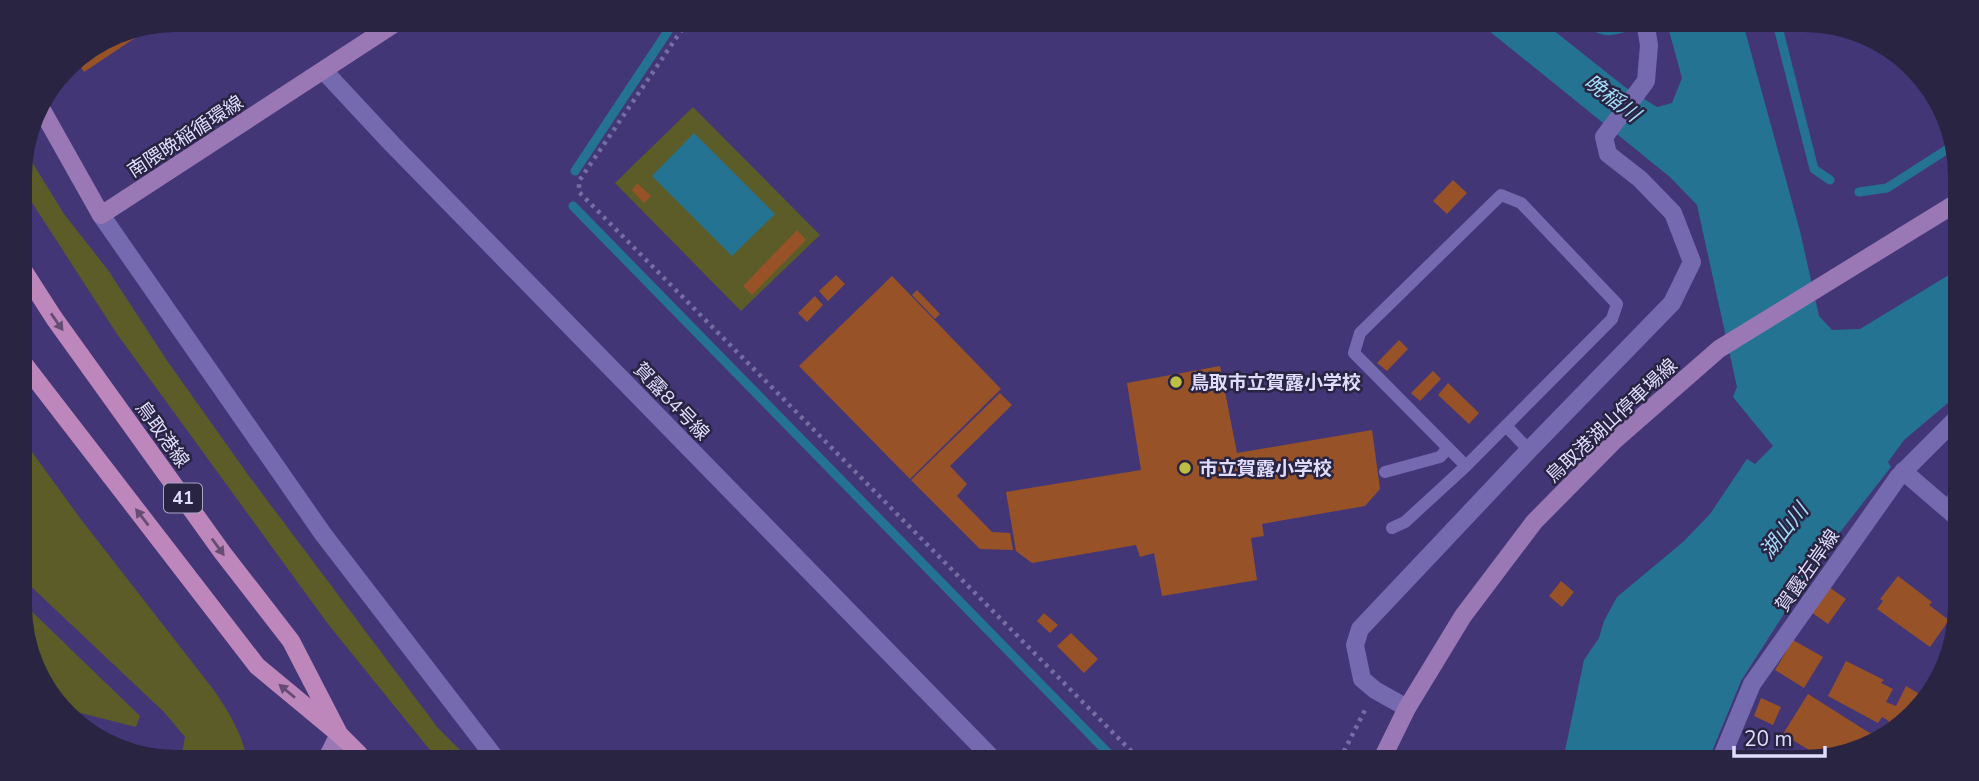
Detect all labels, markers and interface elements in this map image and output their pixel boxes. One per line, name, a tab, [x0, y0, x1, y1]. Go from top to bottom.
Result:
water label: 晩稲川	[1578, 68, 1647, 129]
street label: 南隈晩稲循環線	[123, 90, 248, 184]
one-way arrow	[50, 313, 64, 331]
street label: 鳥取港湖山停車場線	[1540, 353, 1683, 489]
street label: 賀露84号線	[628, 357, 715, 446]
place label: 鳥取市立賀露小学校	[1190, 370, 1361, 396]
marker: 鳥取市立賀露小学校	[1168, 374, 1184, 390]
street label: 鳥取港線	[129, 396, 195, 473]
place label: 市立賀露小学校	[1199, 456, 1332, 482]
marker: 市立賀露小学校	[1177, 460, 1193, 476]
road number: 41	[164, 484, 202, 512]
water label: 湖山川	[1754, 496, 1816, 564]
one-way arrow	[134, 508, 149, 526]
street label: 賀露左岸線	[1770, 524, 1846, 617]
one-way arrow	[211, 538, 225, 556]
one-way arrow	[278, 684, 295, 699]
scale bar	[1734, 714, 1825, 758]
text: 20 m	[1744, 725, 1793, 753]

